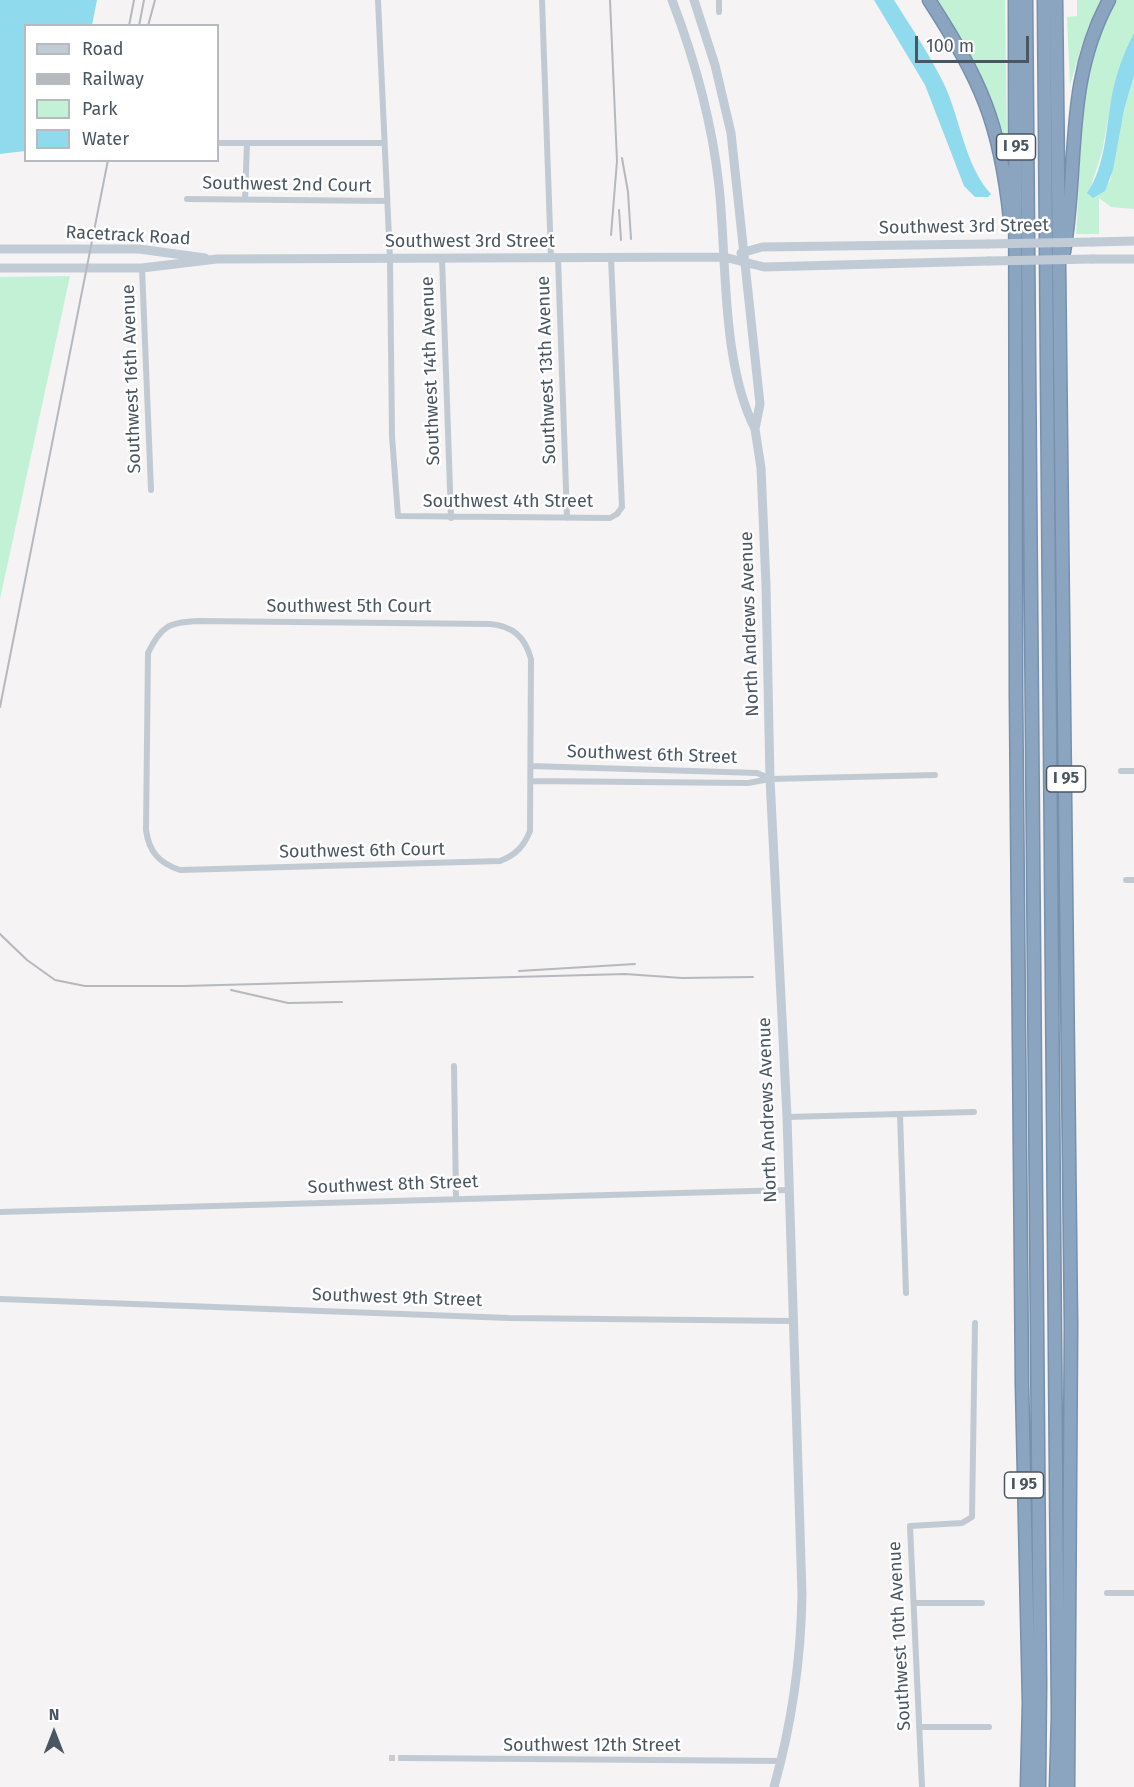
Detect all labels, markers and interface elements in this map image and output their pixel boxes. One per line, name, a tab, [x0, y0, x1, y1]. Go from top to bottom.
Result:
legend	[24, 24, 219, 162]
scale bar	[918, 24, 1032, 62]
text: 100 m	[926, 35, 974, 57]
text: Road	[82, 38, 124, 60]
text: Railway	[82, 68, 144, 90]
text: Park	[82, 98, 117, 120]
text: Water	[82, 128, 129, 150]
road number: I 95	[996, 134, 1036, 160]
street label: Southwest 2nd Court	[202, 173, 372, 197]
street label: Southwest 3rd Street	[879, 215, 1049, 239]
street label: Racetrack Road	[65, 222, 191, 250]
street label: Southwest 3rd Street	[385, 231, 555, 253]
street label: Southwest 13th Avenue	[533, 275, 561, 465]
street label: Southwest 14th Avenue	[417, 276, 445, 466]
street label: Southwest 16th Avenue	[118, 284, 146, 474]
street label: Southwest 4th Street	[423, 491, 593, 513]
street label: North Andrews Avenue	[736, 531, 764, 717]
street label: Southwest 5th Court	[266, 596, 432, 618]
street label: Southwest 6th Street	[566, 741, 738, 769]
road number: I 95	[1046, 766, 1086, 792]
street label: Southwest 6th Court	[279, 839, 445, 863]
street label: North Andrews Avenue	[754, 1017, 782, 1203]
street label: Southwest 8th Street	[307, 1171, 479, 1199]
street label: Southwest 9th Street	[312, 1284, 482, 1312]
road number: I 95	[1004, 1472, 1044, 1498]
street label: Southwest 10th Avenue	[884, 1541, 916, 1731]
north arrow	[24, 1703, 84, 1763]
text: N	[49, 1705, 59, 1724]
street label: Southwest 12th Street	[503, 1735, 681, 1757]

